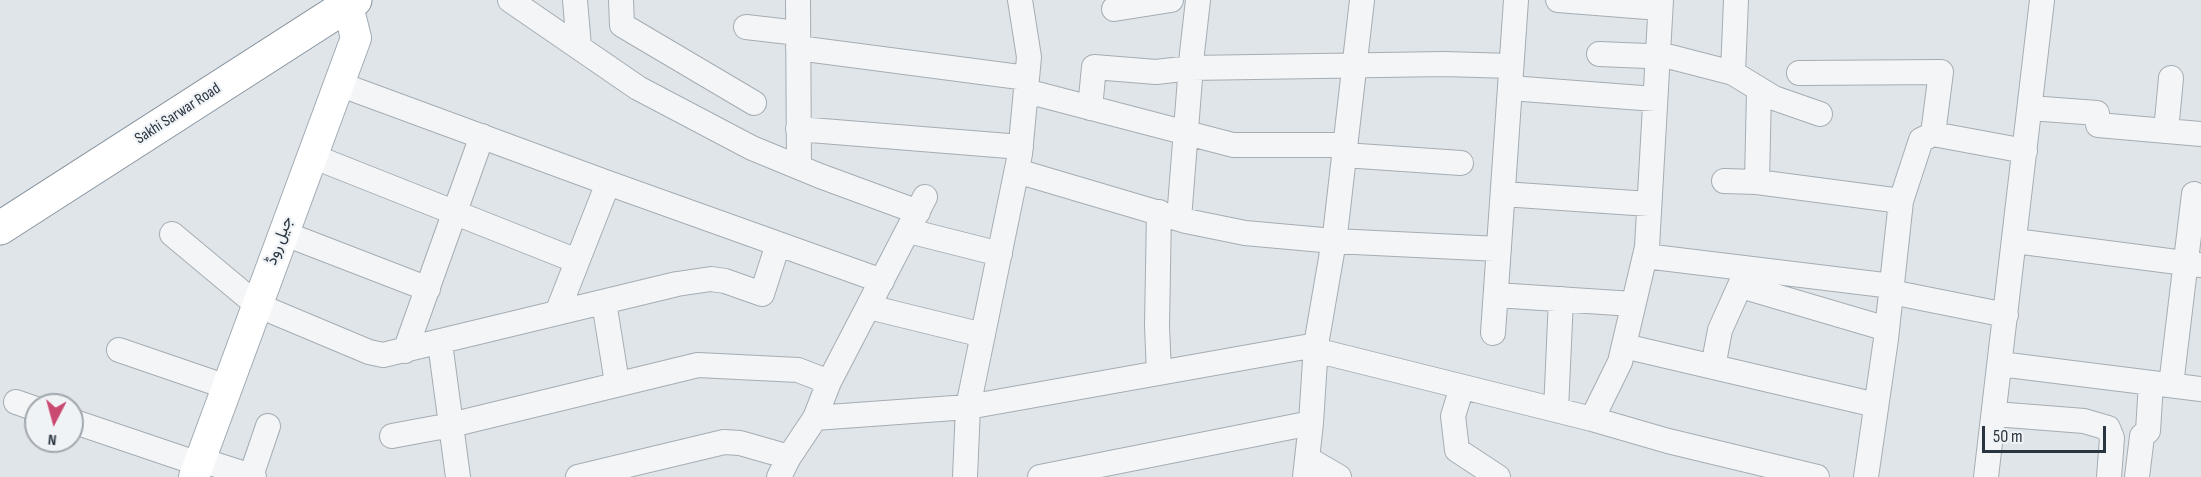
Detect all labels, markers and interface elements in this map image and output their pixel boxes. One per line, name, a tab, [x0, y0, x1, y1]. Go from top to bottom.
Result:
street label: Sakhi Sarwar Road	[132, 79, 224, 149]
street label: جیل روڈ	[262, 214, 298, 268]
north arrow	[24, 393, 84, 453]
scale bar	[1985, 414, 2110, 452]
text: 50 m	[1993, 426, 2023, 447]
text: N	[47, 430, 58, 449]

